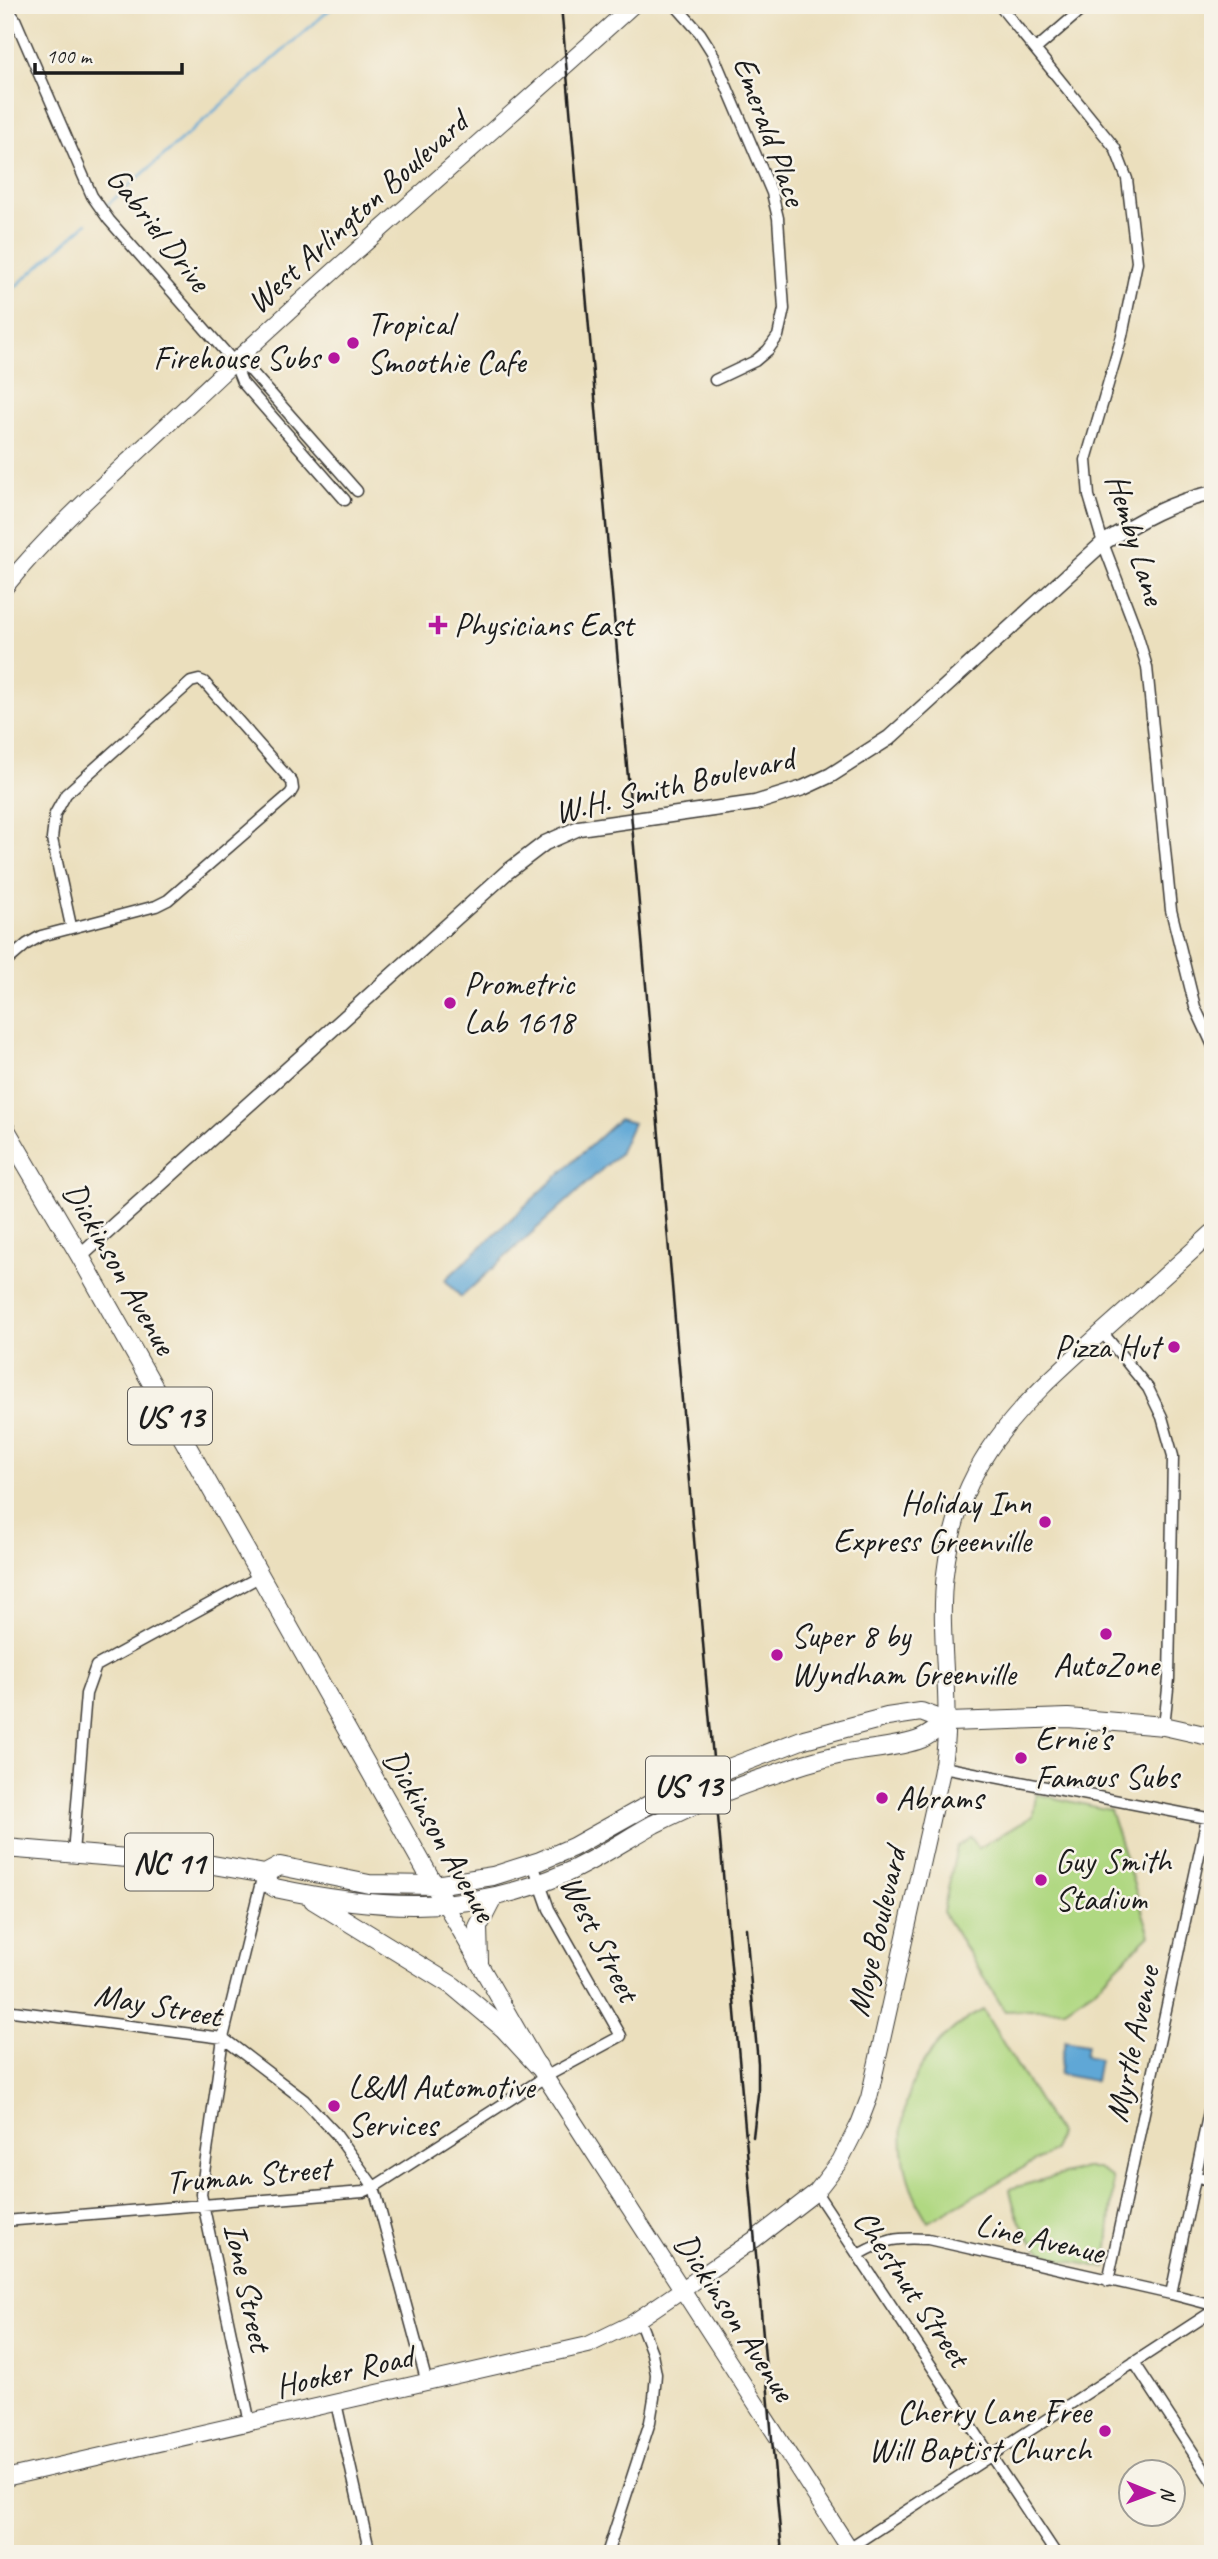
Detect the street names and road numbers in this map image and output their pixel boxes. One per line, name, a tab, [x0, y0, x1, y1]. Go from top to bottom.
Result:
street label: Emerald Place	[724, 51, 817, 214]
street label: West Arlington Boulevard	[238, 98, 480, 323]
street label: Gabriel Drive	[97, 158, 222, 301]
street label: Hemby Lane	[1096, 469, 1176, 612]
street label: W.H. Smith Boulevard	[550, 736, 803, 833]
street label: Dickinson Avenue	[54, 1174, 187, 1364]
road number: US 13	[128, 1387, 212, 1444]
street label: Dickinson Avenue	[374, 1741, 507, 1931]
road number: US 13	[646, 1756, 730, 1814]
road number: NC 11	[125, 1834, 213, 1890]
street label: Moye Boulevard	[836, 1839, 917, 2020]
street label: West Street	[550, 1868, 651, 2011]
street label: Myrtle Avenue	[1095, 1960, 1169, 2126]
street label: May Street	[91, 1973, 228, 2037]
street label: Truman Street	[164, 2147, 336, 2203]
street label: Chestnut Street	[844, 2201, 982, 2377]
street label: Line Avenue	[972, 2203, 1110, 2274]
street label: Ione Street	[214, 2219, 283, 2358]
street label: Dickinson Avenue	[665, 2225, 806, 2411]
street label: Hooker Road	[271, 2334, 422, 2407]

